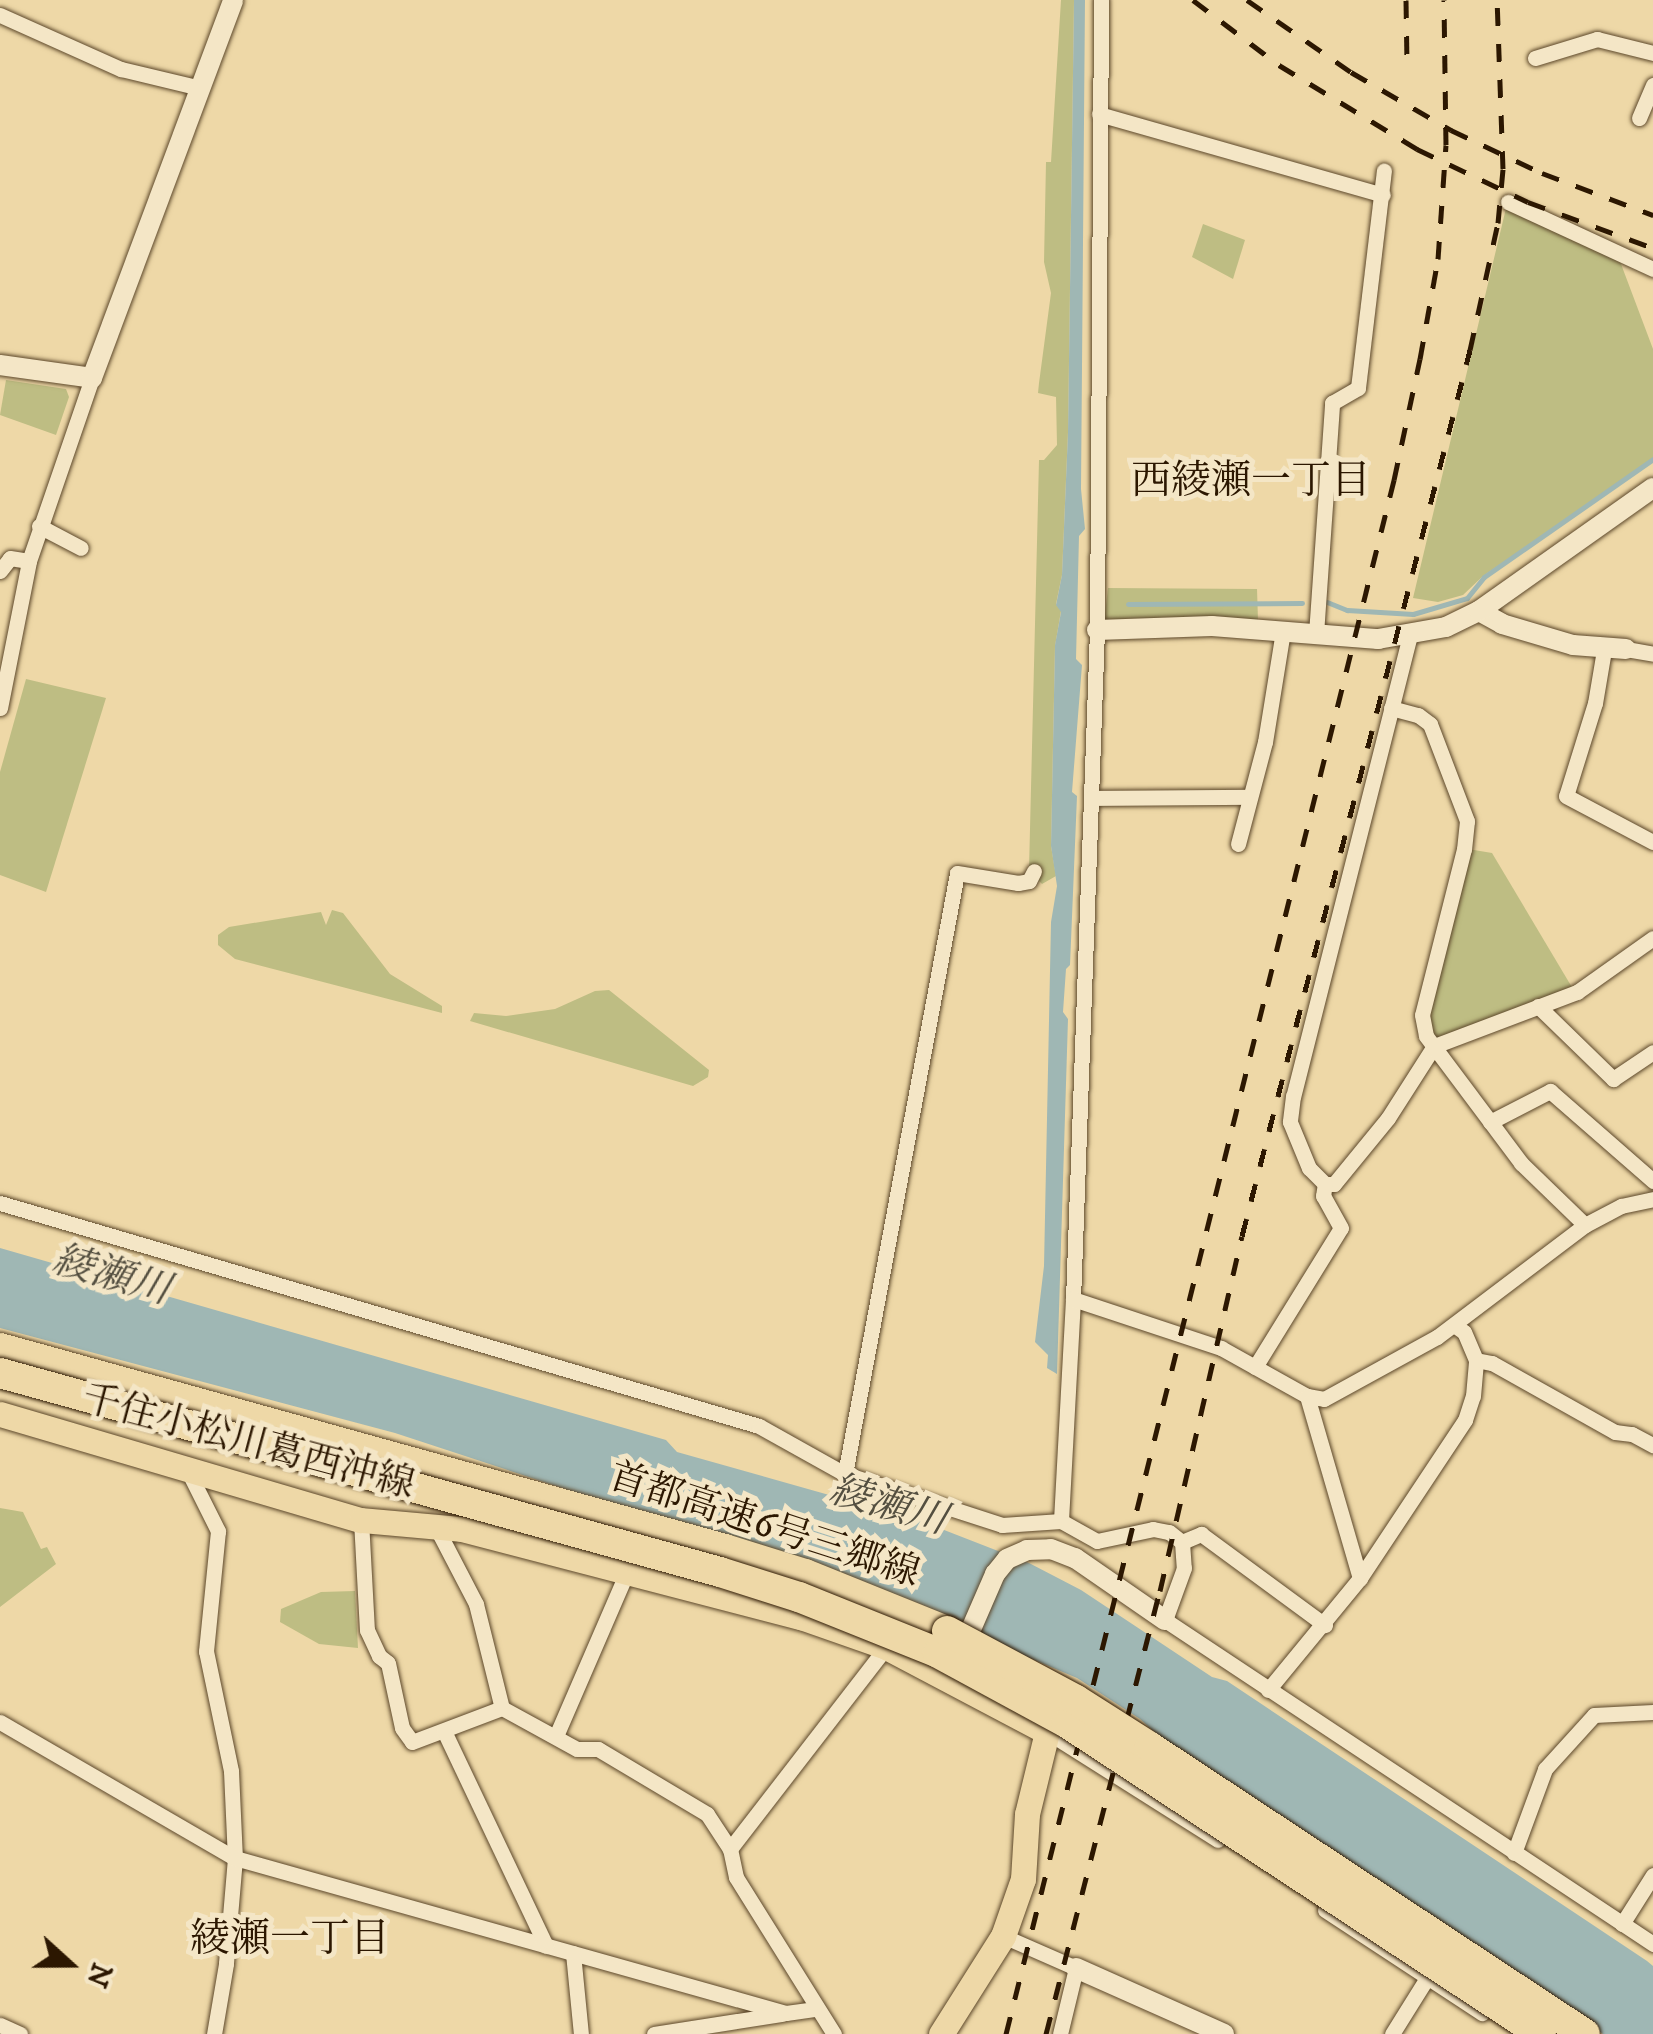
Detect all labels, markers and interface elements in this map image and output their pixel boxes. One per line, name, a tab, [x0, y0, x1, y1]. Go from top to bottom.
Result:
district label: 西綾瀬一丁目	[1131, 458, 1371, 506]
water label: 綾瀬川	[47, 1236, 175, 1316]
street label: 千住小松川葛西沖線	[77, 1377, 419, 1509]
street label: 首都高速6号三郷線	[603, 1454, 925, 1598]
water label: 綾瀬川	[824, 1466, 952, 1546]
north arrow	[20, 1914, 120, 2014]
district label: 綾瀬一丁目	[190, 1916, 390, 1964]
text: N	[78, 1958, 119, 1992]

